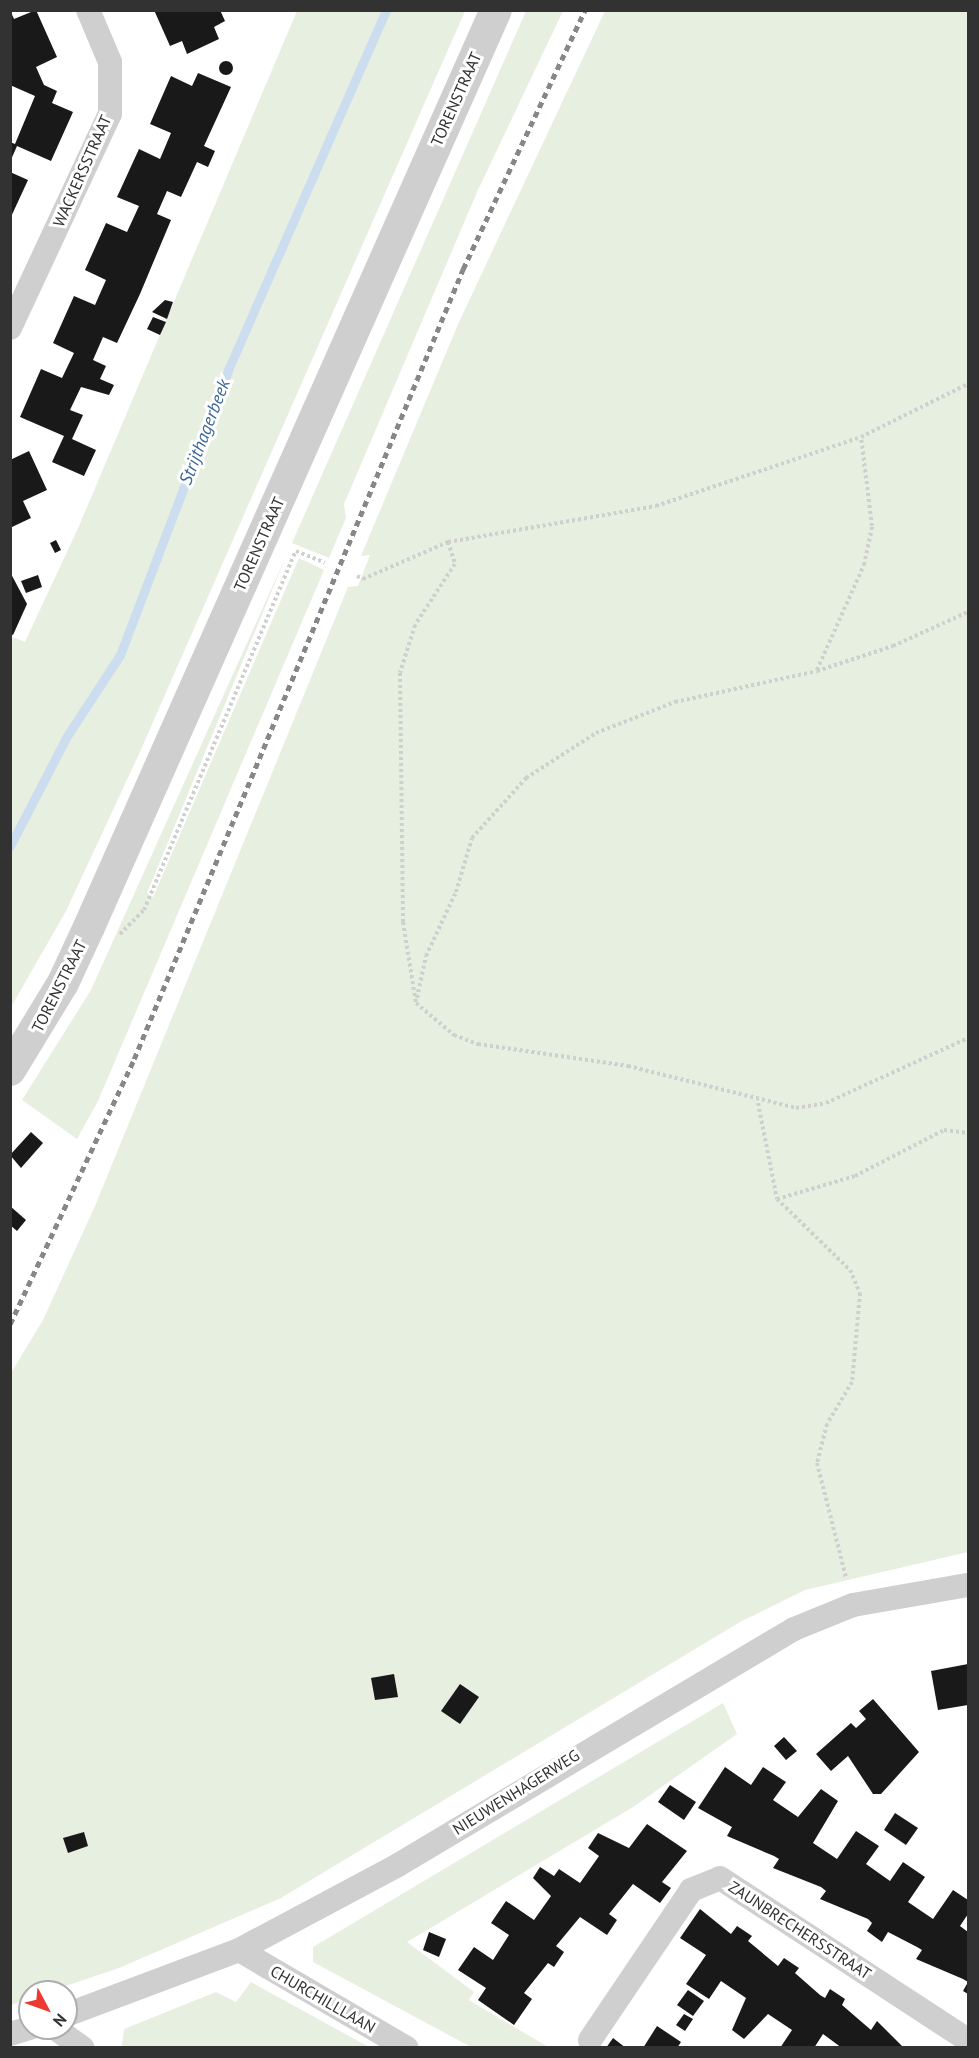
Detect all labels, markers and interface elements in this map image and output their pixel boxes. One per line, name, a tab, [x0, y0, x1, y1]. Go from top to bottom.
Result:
street label: TORENSTRAAT	[427, 49, 485, 149]
street label: WACKERSSTRAAT	[49, 112, 115, 230]
water label: Strijthagerbeek	[175, 376, 235, 488]
street label: TORENSTRAAT	[230, 494, 288, 594]
street label: TORENSTRAAT	[28, 937, 90, 1035]
street label: NIEUWENHAGERWEG	[449, 1745, 583, 1839]
street label: ZAUNBRECHERSSTRAAT	[725, 1877, 875, 1983]
street label: CHURCHILLLAAN	[267, 1961, 379, 2037]
north arrow	[18, 1980, 78, 2040]
text: N	[49, 2010, 71, 2031]

